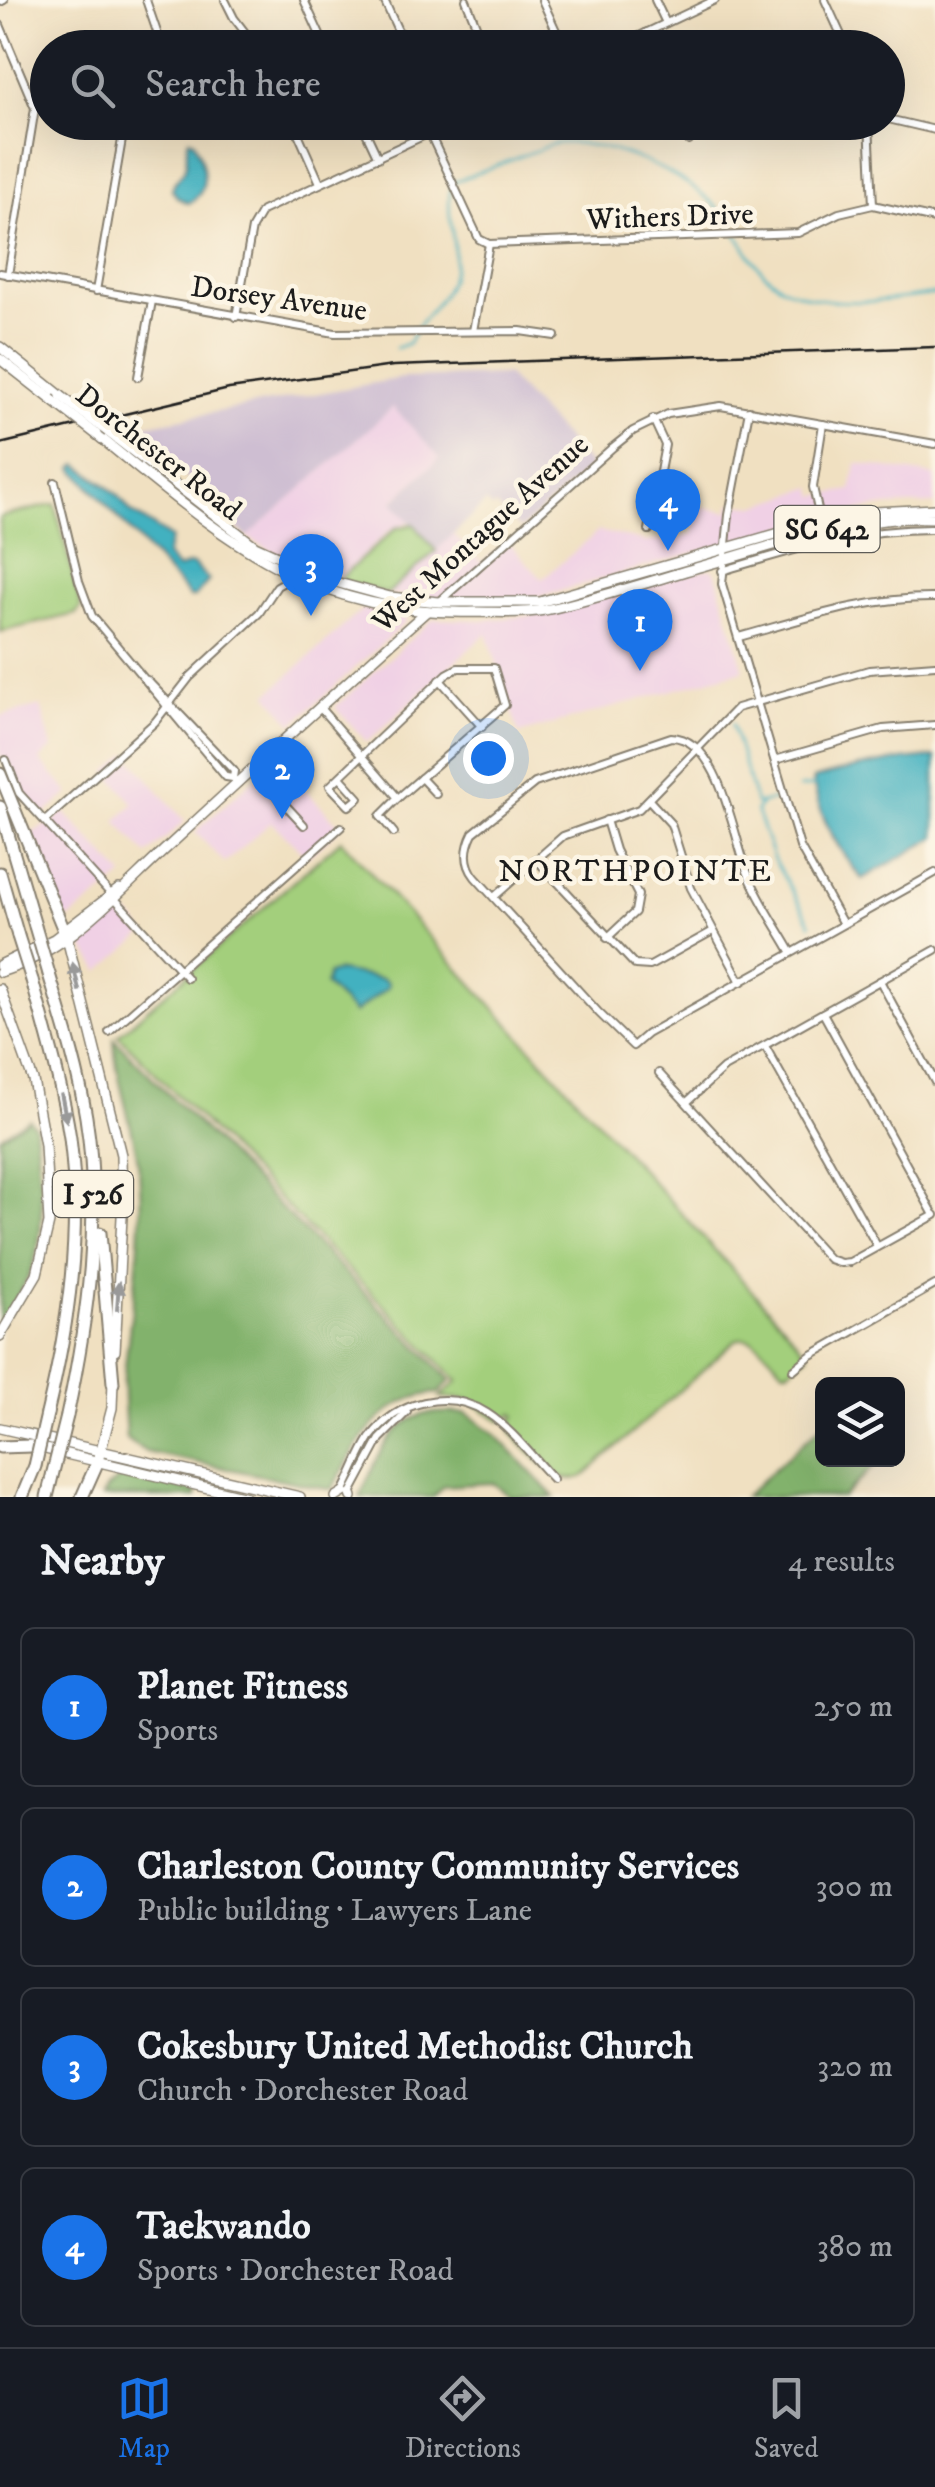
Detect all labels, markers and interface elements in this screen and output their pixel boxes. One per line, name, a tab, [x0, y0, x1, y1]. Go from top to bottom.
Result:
search box	[30, 30, 905, 140]
icon: search	[65, 58, 120, 113]
text: Search here	[145, 61, 321, 109]
street label: Withers Drive	[585, 196, 754, 239]
street label: Dorsey Avenue	[188, 269, 369, 330]
street label: Dorchester Road	[68, 377, 249, 530]
street label: West Montague Avenue	[364, 427, 597, 642]
pin: 4	[636, 468, 700, 551]
road number: SC 642	[774, 506, 880, 552]
pin: 3	[278, 534, 344, 616]
pin: 1	[608, 588, 672, 671]
your location	[463, 733, 514, 784]
pin: 2	[250, 736, 314, 819]
district label: NORTHPOINTE	[498, 852, 774, 892]
one-way arrow	[68, 961, 83, 992]
one-way arrow	[57, 1093, 73, 1124]
road number: I 526	[53, 1171, 133, 1217]
one-way arrow	[110, 1279, 126, 1311]
map controls	[815, 1377, 905, 1467]
button: layers	[815, 1377, 905, 1467]
text: Nearby	[40, 1536, 164, 1588]
text: 4 results	[788, 1542, 895, 1582]
text: Planet Fitness	[137, 1663, 348, 1711]
text: 1	[69, 1687, 80, 1727]
text: 250 m	[813, 1687, 893, 1727]
text: Sports	[137, 1711, 218, 1751]
text: Charleston County Community Services	[137, 1843, 739, 1891]
text: 2	[67, 1867, 82, 1907]
text: 300 m	[816, 1867, 893, 1907]
text: Public building · Lawyers Lane	[137, 1891, 532, 1931]
text: Cokesbury United Methodist Church	[137, 2023, 693, 2071]
text: 3	[69, 2047, 80, 2087]
text: 320 m	[817, 2047, 893, 2087]
text: Church · Dorchester Road	[137, 2071, 468, 2111]
text: Taekwando	[137, 2203, 311, 2251]
text: 4	[65, 2227, 84, 2267]
text: 380 m	[817, 2227, 893, 2267]
text: Sports · Dorchester Road	[137, 2251, 454, 2291]
tab: Map	[117, 2371, 172, 2466]
tab: Directions	[405, 2371, 521, 2466]
tab: Saved	[754, 2371, 818, 2466]

